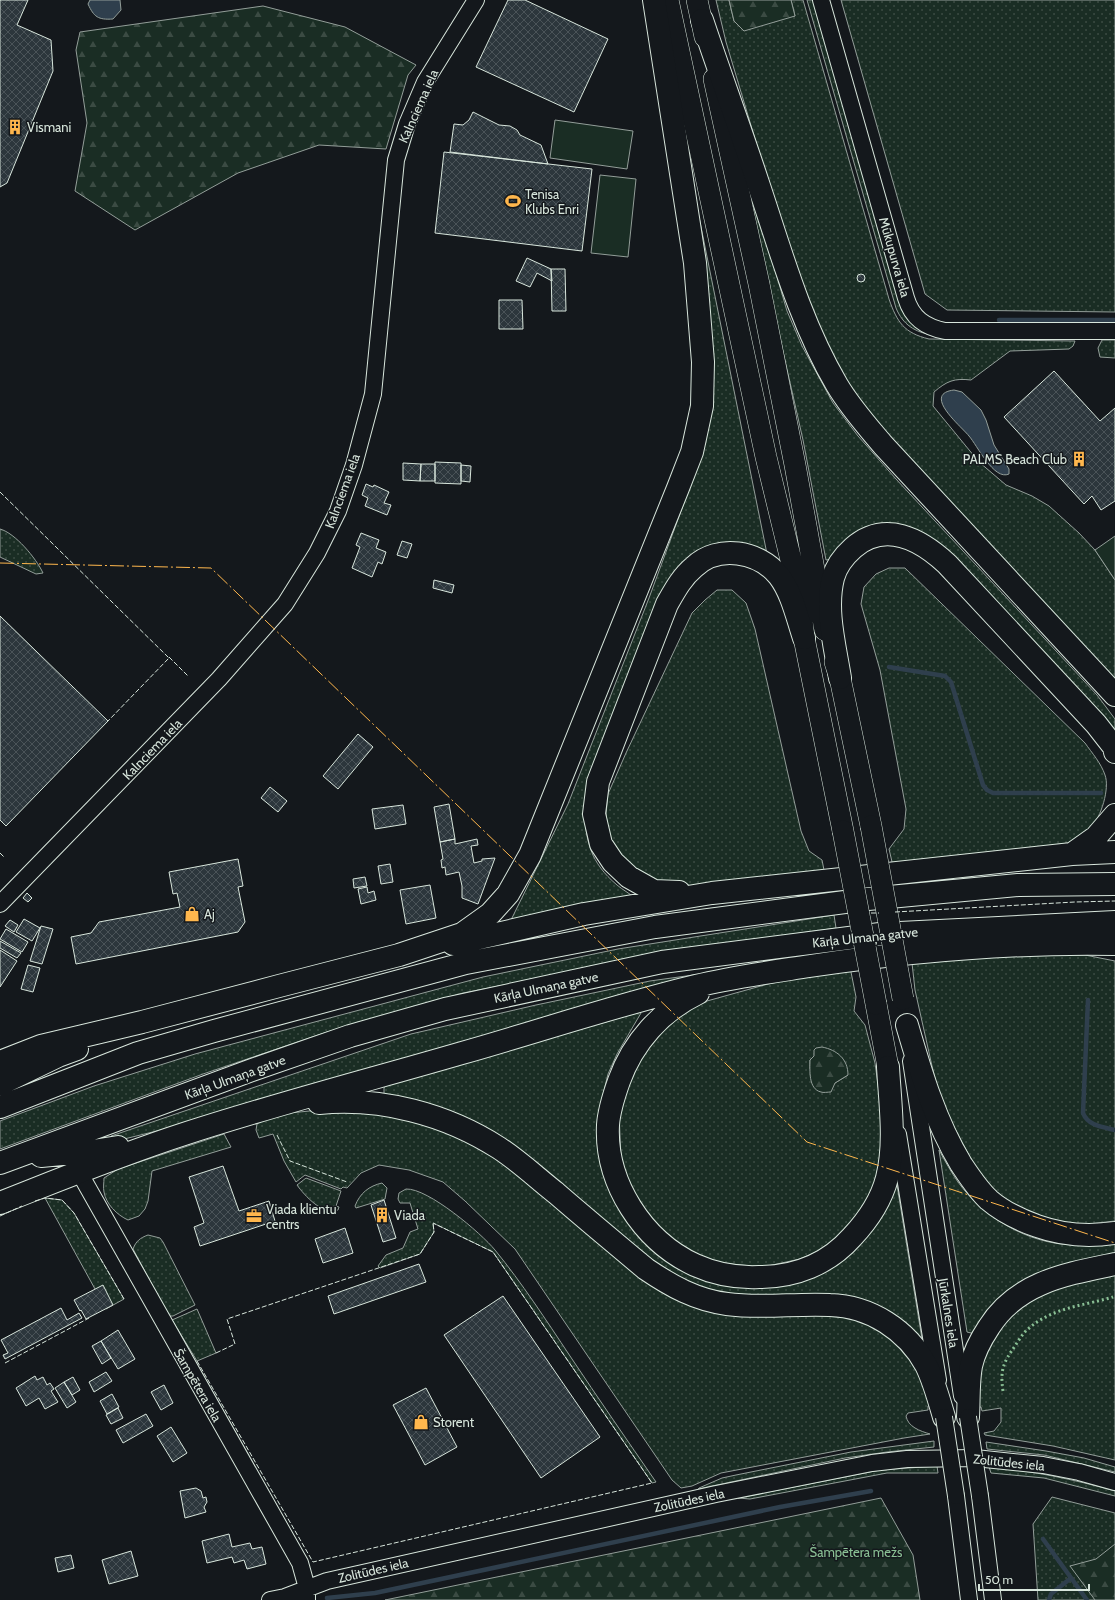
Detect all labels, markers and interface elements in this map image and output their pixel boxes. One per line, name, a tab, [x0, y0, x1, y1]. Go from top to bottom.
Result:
street label: Kalnciema iela	[395, 66, 442, 145]
building icon: Vismani	[6, 118, 24, 136]
place label: Vismani	[27, 119, 71, 135]
place label: Tenisa Klubs Enri	[525, 186, 579, 217]
sports icon: Tenisa Klubs Enri	[504, 192, 522, 210]
street label: Mūkupurva iela	[876, 215, 914, 300]
building icon: PALMS Beach Club	[1070, 450, 1088, 468]
street label: Kalnciema iela	[321, 451, 363, 531]
place label: PALMS Beach Club	[963, 451, 1067, 467]
street label: Kalnciema iela	[119, 715, 186, 783]
shop icon: Aj	[183, 905, 201, 923]
place label: Aj	[204, 906, 215, 923]
street label: Kārļa Ulmaņa gatve	[811, 923, 919, 952]
street label: Kārļa Ulmaņa gatve	[492, 968, 600, 1007]
street label: Kārļa Ulmaņa gatve	[182, 1051, 288, 1104]
place label: Viada klientu centrs	[266, 1201, 337, 1232]
building icon: Viada	[373, 1206, 391, 1224]
office icon: Viada klientu centrs	[245, 1207, 263, 1225]
place label: Viada	[394, 1207, 426, 1223]
street label: Jūrkalnes iela	[935, 1276, 963, 1350]
street label: Šampētera iela	[171, 1345, 227, 1425]
shop icon: Storent	[412, 1413, 430, 1431]
place label: Storent	[433, 1414, 475, 1430]
street label: Zolitūdes iela	[972, 1450, 1046, 1474]
street label: Zolitūdes iela	[652, 1485, 727, 1515]
park label: Šampētera mežs	[810, 1543, 903, 1560]
street label: Zolitūdes iela	[336, 1554, 411, 1586]
scale bar	[979, 1566, 1089, 1592]
text: 50 m	[985, 1572, 1013, 1587]

